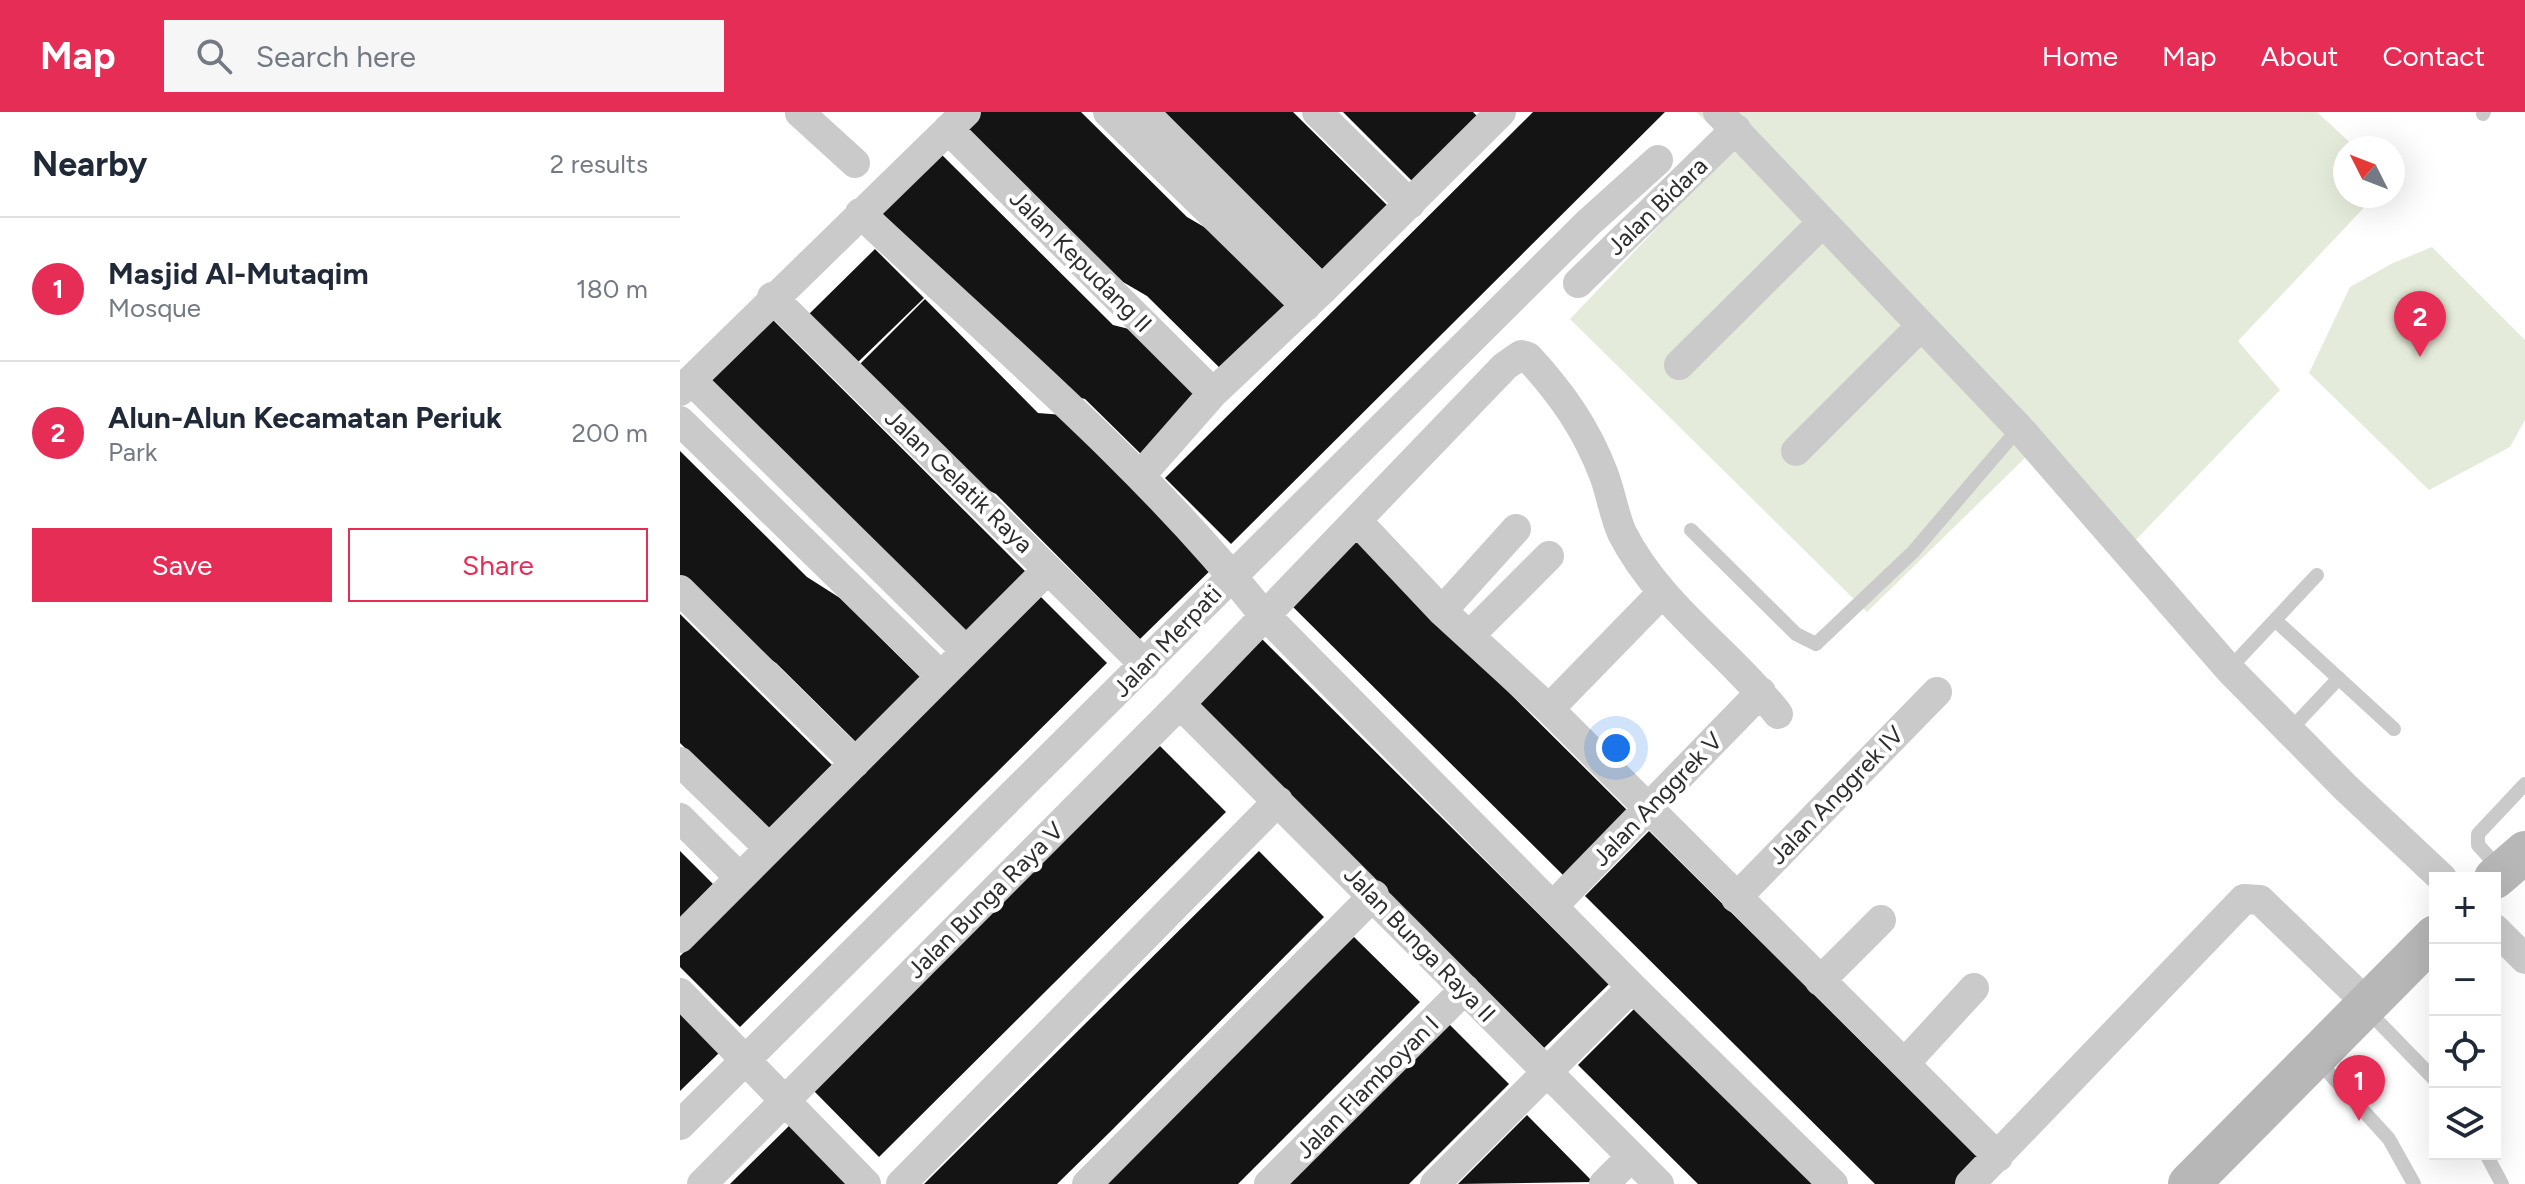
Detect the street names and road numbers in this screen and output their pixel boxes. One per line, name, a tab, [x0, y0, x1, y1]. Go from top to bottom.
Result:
street label: Jalan Bidara	[1601, 151, 1713, 261]
street label: Jalan Kepudang II	[1004, 184, 1158, 338]
street label: Jalan Gelatik Raya	[879, 403, 1039, 559]
street label: Jalan Merpati	[1107, 579, 1227, 703]
street label: Jalan Anggrek IV	[1763, 720, 1910, 870]
street label: Jalan Anggrek V	[1586, 726, 1728, 872]
street label: Jalan Bunga Raya V	[901, 815, 1070, 984]
street label: Jalan Bunga Raya II	[1338, 860, 1502, 1028]
street label: Jalan Flamboyan I	[1289, 1009, 1445, 1165]

